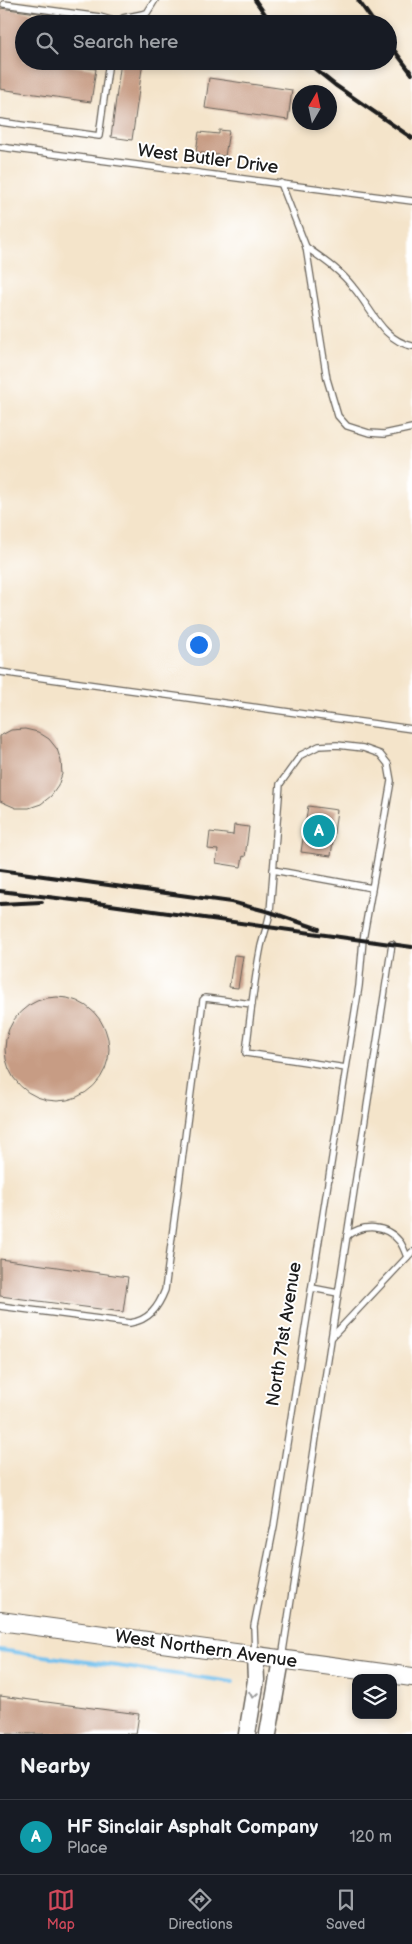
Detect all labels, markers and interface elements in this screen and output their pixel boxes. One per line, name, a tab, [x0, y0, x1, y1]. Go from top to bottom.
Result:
search box	[15, 15, 397, 70]
icon: search	[33, 29, 61, 57]
text: Search here	[73, 31, 178, 54]
north arrow	[292, 85, 337, 130]
street label: West Butler Drive	[137, 140, 280, 178]
your location	[186, 632, 212, 658]
pin: A	[303, 812, 335, 850]
street label: North 71st Avenue	[262, 1260, 306, 1408]
street label: West Northern Avenue	[113, 1626, 299, 1672]
map controls	[352, 1674, 397, 1719]
button: layers	[352, 1674, 397, 1719]
one-way arrow	[249, 1691, 259, 1700]
text: Nearby	[20, 1754, 90, 1779]
text: HF Sinclair Asphalt Company	[67, 1816, 318, 1839]
text: A	[31, 1828, 41, 1847]
text: 120 m	[349, 1828, 392, 1847]
text: Place	[67, 1839, 108, 1858]
tab: Map	[47, 1886, 75, 1933]
tab: Directions	[168, 1886, 233, 1933]
tab: Saved	[326, 1886, 365, 1933]

